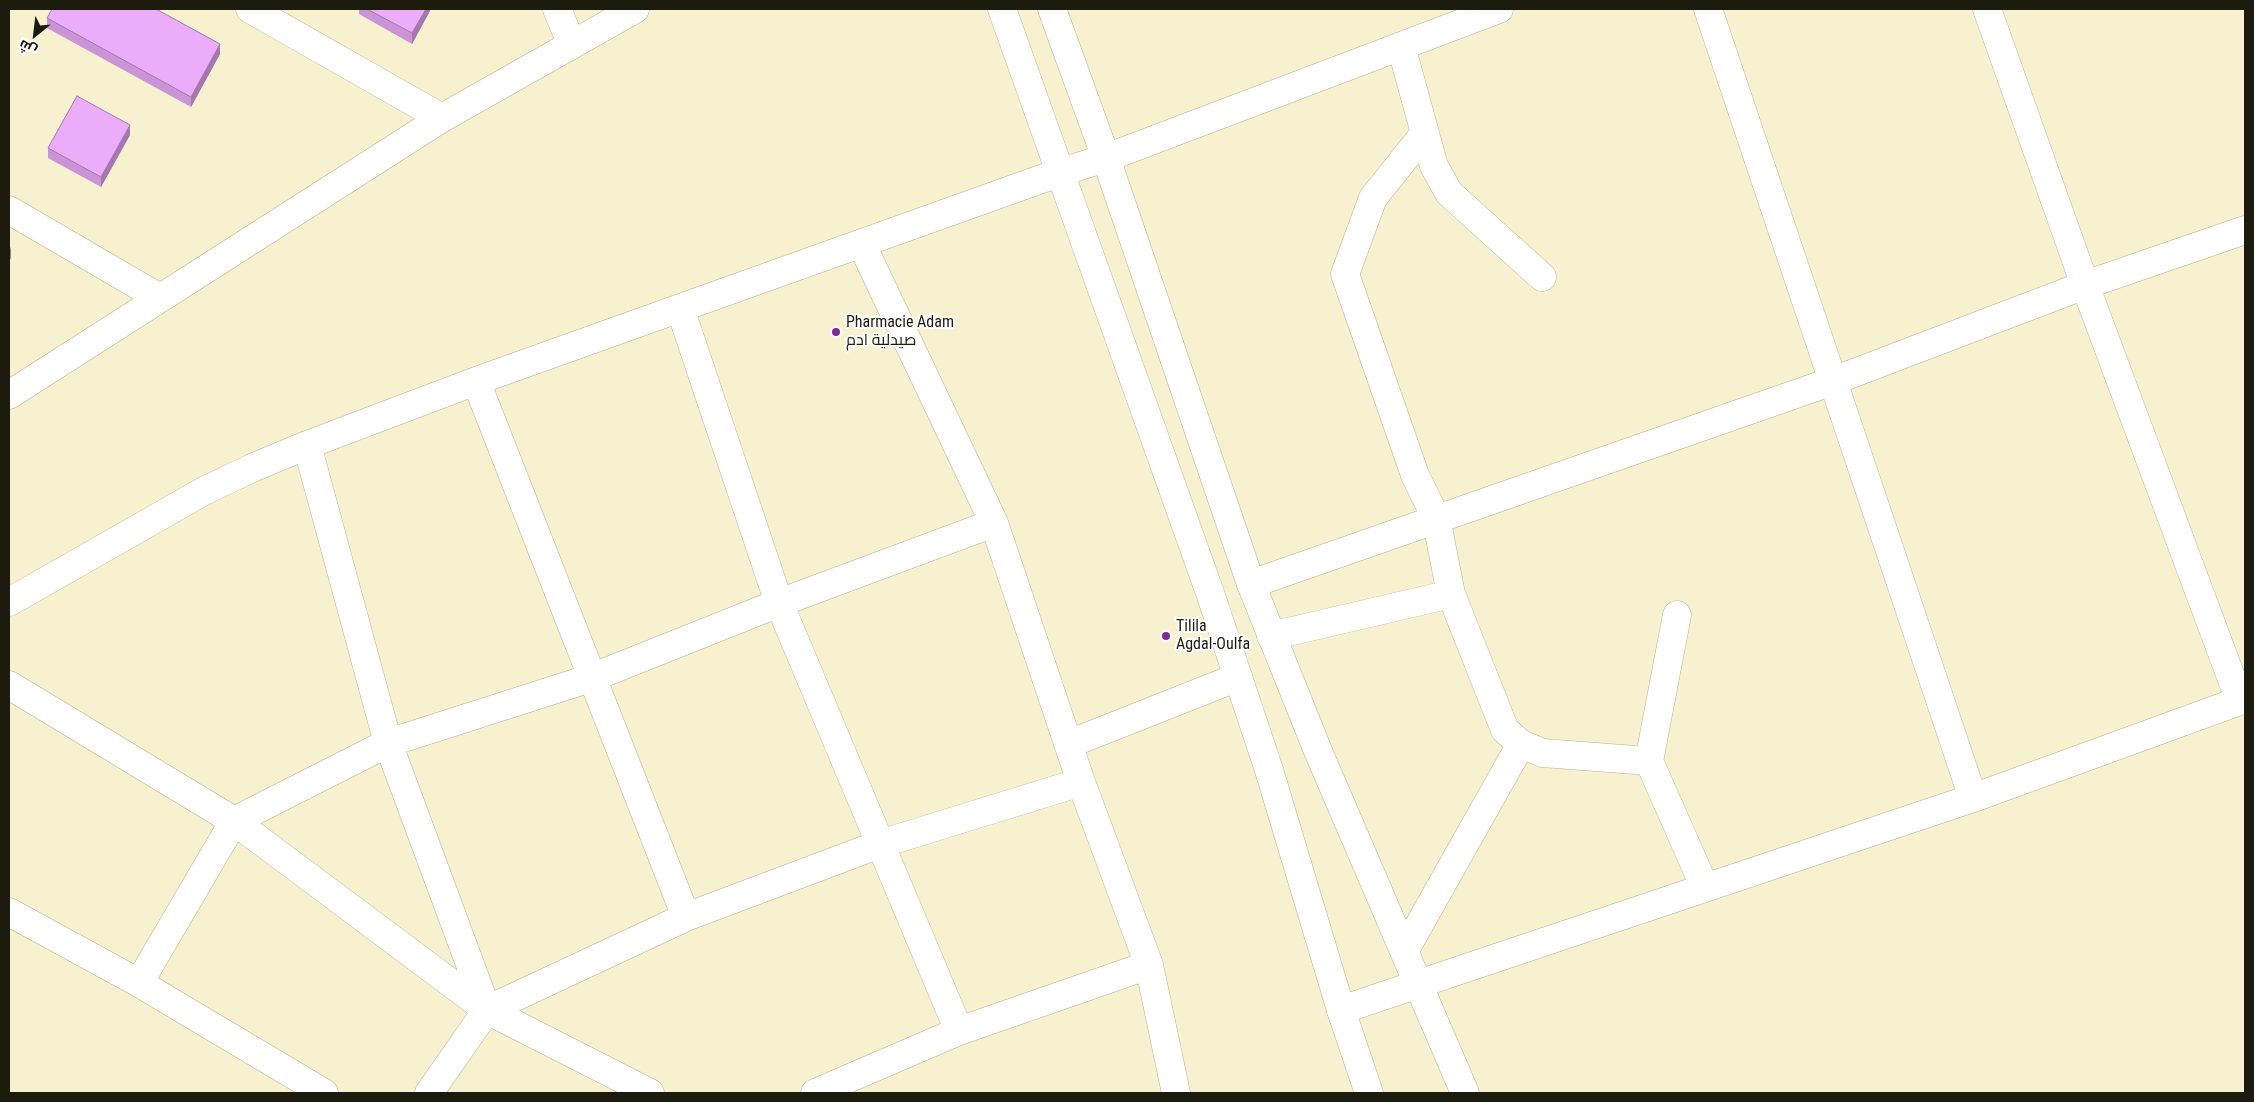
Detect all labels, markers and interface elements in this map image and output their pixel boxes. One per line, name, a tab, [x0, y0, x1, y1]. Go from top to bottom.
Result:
north arrow	[10, 10, 60, 60]
text: ش	[16, 37, 39, 59]
place label: Pharmacie Adam صيدلية ادم	[846, 313, 954, 351]
marker: Pharmacie Adam صيدلية ادم	[830, 326, 842, 338]
place label: Tilila Agdal-Oulfa	[1176, 617, 1250, 655]
marker: Tilila Agdal-Oulfa	[1160, 630, 1172, 642]

